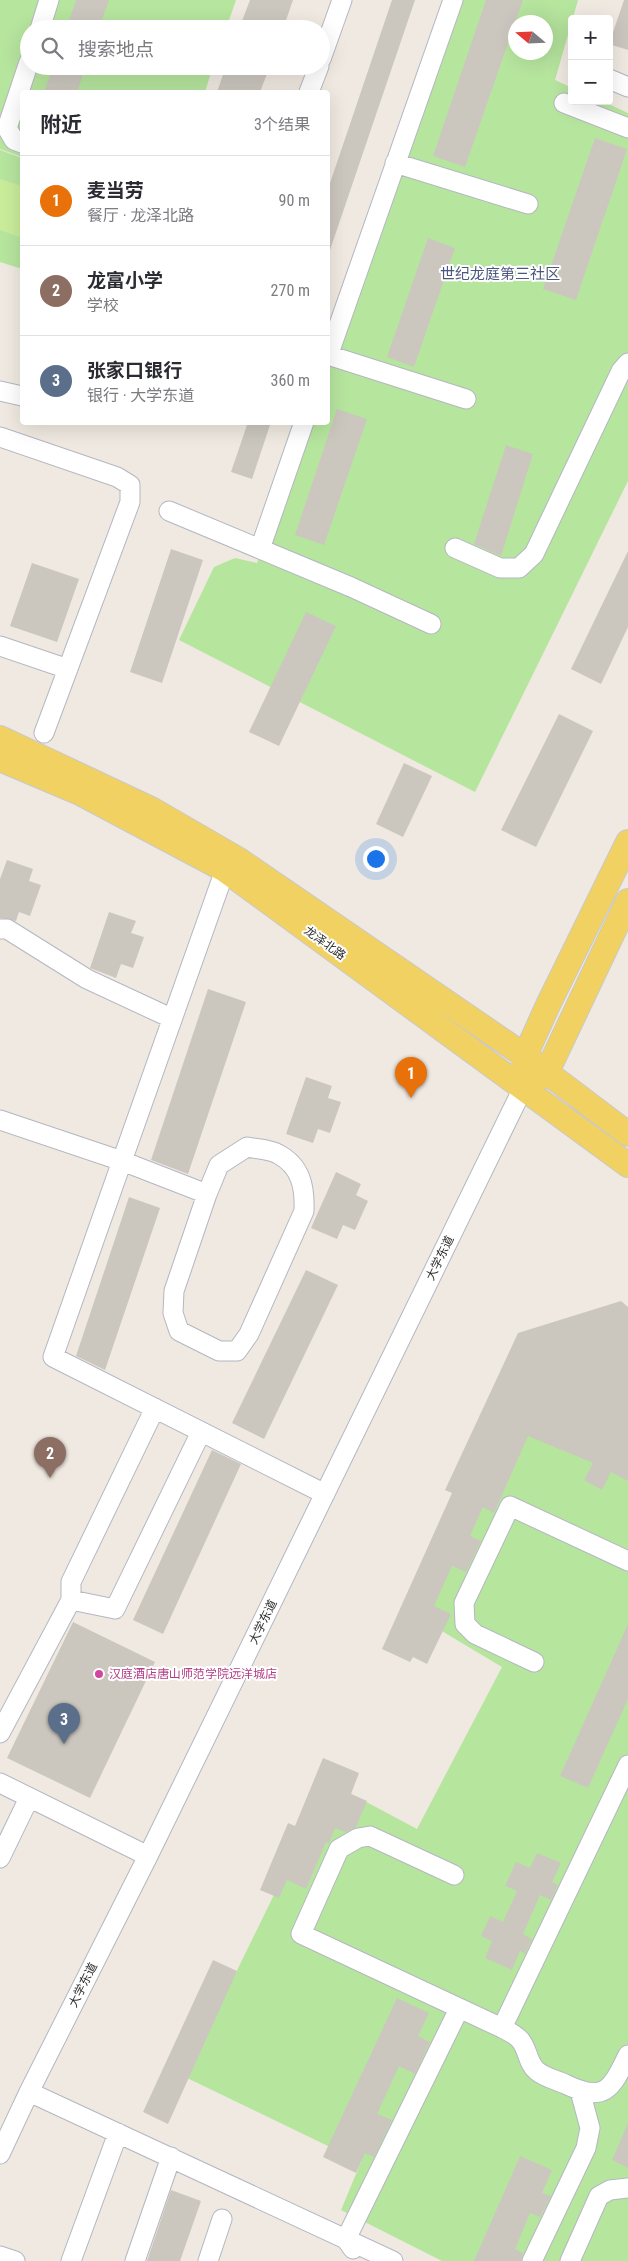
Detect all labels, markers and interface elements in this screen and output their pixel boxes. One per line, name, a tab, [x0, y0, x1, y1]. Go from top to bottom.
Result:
north arrow	[508, 15, 553, 60]
map controls	[568, 15, 613, 105]
button: +	[568, 15, 613, 60]
search box	[20, 20, 330, 75]
icon: search	[38, 34, 66, 62]
text: 搜索地点	[78, 38, 154, 61]
button: −	[568, 60, 613, 105]
text: 附近	[40, 113, 82, 137]
text: 3个结果	[254, 115, 310, 134]
text: 麦当劳	[87, 179, 144, 202]
text: 1	[52, 191, 60, 210]
text: 90 m	[278, 191, 310, 210]
text: 餐厅 · 龙泽北路	[87, 206, 194, 225]
district label: 世纪龙庭第三社区	[440, 265, 560, 283]
text: 龙富小学	[87, 269, 163, 292]
text: 2	[52, 281, 60, 300]
text: 270 m	[271, 281, 310, 300]
text: 学校	[87, 296, 119, 315]
text: 张家口银行	[87, 359, 182, 382]
text: 3	[52, 371, 60, 390]
text: 360 m	[271, 371, 310, 390]
text: 银行 · 大学东道	[87, 386, 194, 405]
your location	[363, 846, 389, 872]
street label: 龙泽北路	[301, 923, 349, 963]
pin: 1	[395, 1057, 427, 1098]
street label: 大学东道	[423, 1233, 457, 1283]
pin: 2	[34, 1437, 66, 1478]
street label: 大学东道	[246, 1597, 280, 1647]
place label: 汉庭酒店唐山师范学院远洋城店	[109, 1667, 277, 1681]
marker: 汉庭酒店唐山师范学院远洋城店	[93, 1668, 105, 1680]
pin: 3	[48, 1703, 80, 1744]
street label: 大学东道	[66, 1960, 100, 2010]

